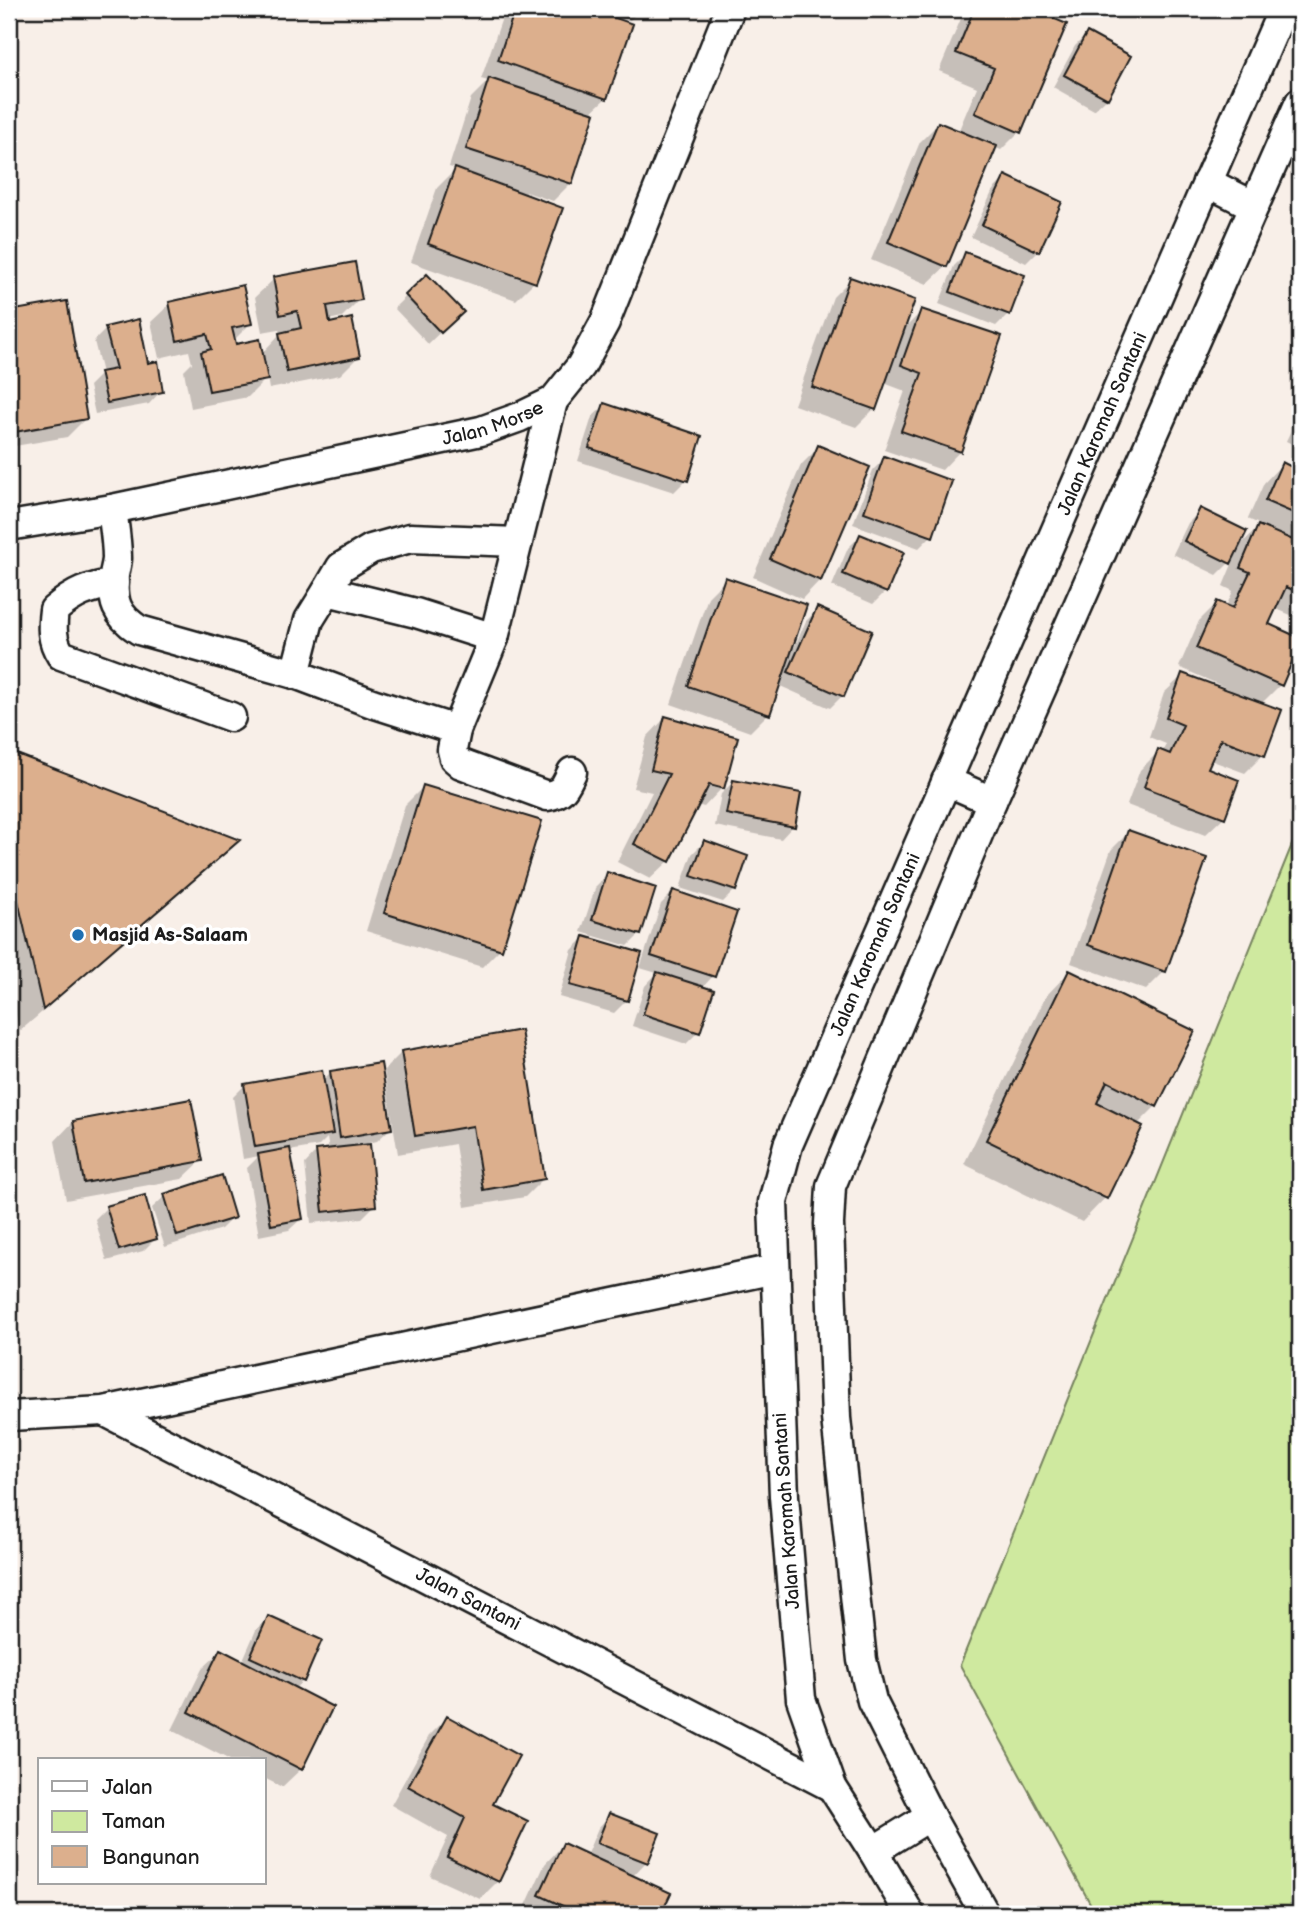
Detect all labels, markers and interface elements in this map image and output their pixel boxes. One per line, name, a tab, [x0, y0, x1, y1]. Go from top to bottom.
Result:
street label: Jalan Karomah Santani	[1052, 329, 1152, 519]
street label: Jalan Morse	[440, 396, 547, 450]
street label: Jalan Karomah Santani	[825, 850, 925, 1039]
place label: Masjid As-Salaam	[92, 924, 248, 947]
marker: Masjid As-Salaam	[70, 927, 86, 943]
street label: Jalan Karomah Santani	[769, 1412, 805, 1610]
street label: Jalan Santani	[412, 1563, 525, 1636]
legend	[38, 1758, 266, 1884]
text: Jalan	[102, 1775, 153, 1800]
text: Taman	[102, 1809, 165, 1834]
text: Bangunan	[102, 1845, 200, 1870]

